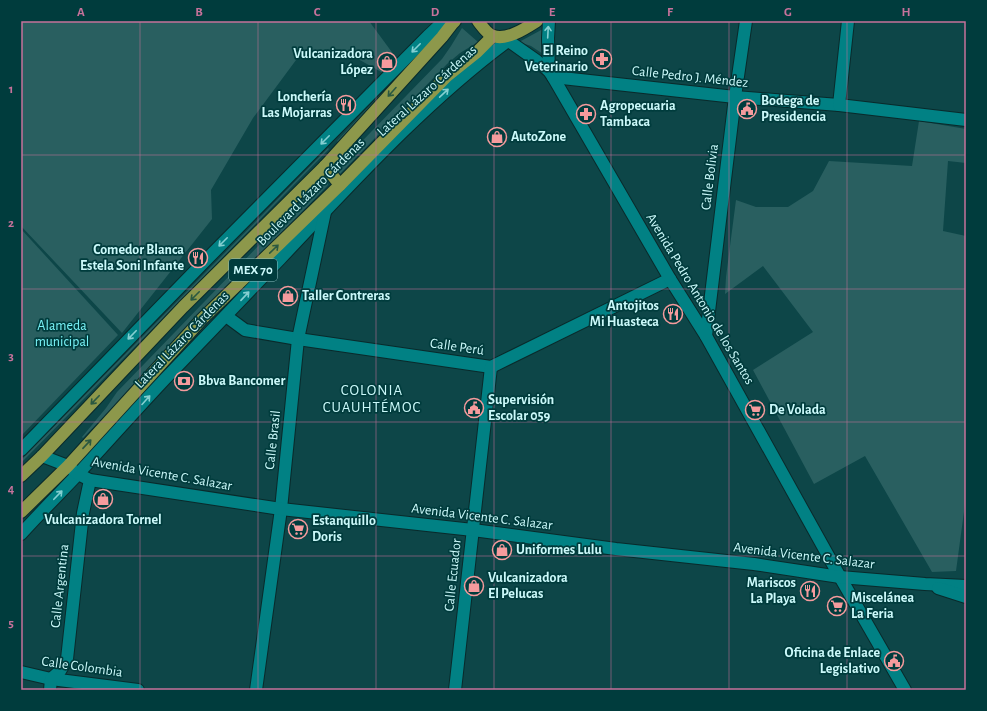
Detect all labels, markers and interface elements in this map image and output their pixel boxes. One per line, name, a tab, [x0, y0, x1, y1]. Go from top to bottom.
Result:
text: A	[77, 6, 85, 19]
text: B	[195, 6, 203, 19]
text: C	[314, 6, 321, 19]
text: D	[431, 6, 440, 19]
text: E	[549, 6, 556, 19]
text: F	[667, 6, 674, 19]
text: G	[784, 6, 792, 19]
text: H	[901, 6, 911, 19]
one-way arrow	[544, 26, 552, 39]
street label: Lateral Lázaro Cárdenas	[375, 43, 479, 139]
one-way arrow	[411, 43, 421, 53]
place label: El Reino Veterinario	[525, 44, 588, 74]
place label: Vulcanizadora López	[293, 47, 373, 77]
pharmacy icon: El Reino Veterinario	[591, 48, 613, 70]
shop icon: Vulcanizadora López	[376, 51, 398, 73]
street label: Calle Pedro J. Méndez	[631, 64, 749, 90]
text: 1	[9, 83, 13, 96]
one-way arrow	[388, 87, 397, 97]
one-way arrow	[439, 88, 449, 98]
place label: Lonchería Las Mojarras	[262, 90, 332, 120]
restaurant icon: Lonchería Las Mojarras	[335, 94, 357, 116]
place label: Bodega de Presidencia	[761, 94, 827, 124]
public building icon: Bodega de Presidencia	[736, 98, 758, 120]
place label: Agropecuaria Tambaca	[600, 99, 676, 129]
pharmacy icon: Agropecuaria Tambaca	[575, 103, 597, 125]
shop icon: AutoZone	[486, 126, 508, 148]
place label: AutoZone	[511, 130, 567, 144]
street label: Boulevard Lázaro Cárdenas	[254, 135, 368, 249]
one-way arrow	[320, 135, 330, 145]
street label: Calle Bolivia	[699, 143, 721, 211]
street label: Avenida Pedro Antonio de los Santos	[643, 211, 757, 387]
text: 2	[8, 217, 14, 230]
one-way arrow	[218, 237, 228, 247]
place label: Comedor Blanca Estela Soni Infante	[80, 243, 184, 273]
one-way arrow	[269, 244, 279, 254]
restaurant icon: Comedor Blanca Estela Soni Infante	[187, 247, 209, 269]
road number: MEX 70	[229, 259, 277, 281]
shop icon: Taller Contreras	[277, 285, 299, 307]
street label: Lateral Lázaro Cárdenas	[132, 289, 232, 391]
place label: Taller Contreras	[302, 289, 390, 303]
one-way arrow	[190, 291, 200, 301]
one-way arrow	[241, 291, 250, 301]
place label: Antojitos Mi Huasteca	[590, 299, 659, 329]
restaurant icon: Antojitos Mi Huasteca	[662, 303, 684, 325]
park label: Alameda municipal	[35, 319, 89, 349]
one-way arrow	[127, 330, 137, 340]
street label: Calle Perú	[429, 336, 485, 358]
text: 3	[8, 350, 14, 363]
bank icon: Bbva Bancomer	[173, 370, 195, 392]
place label: Bbva Bancomer	[198, 374, 285, 388]
district label: COLONIA CUAUHTÉMOC	[323, 383, 421, 415]
place label: Supervisión Escolar 059	[488, 393, 554, 423]
one-way arrow	[90, 395, 100, 405]
one-way arrow	[141, 395, 150, 405]
public building icon: Supervisión Escolar 059	[463, 397, 485, 419]
supermarket icon: De Volada	[744, 399, 766, 421]
place label: De Volada	[769, 403, 826, 417]
street label: Calle Brasil	[263, 410, 283, 470]
one-way arrow	[83, 439, 92, 450]
street label: Avenida Vicente C. Salazar	[91, 455, 234, 493]
text: 4	[8, 483, 15, 496]
shop icon: Vulcanizadora Tornel	[92, 488, 114, 510]
one-way arrow	[53, 490, 62, 500]
street label: Avenida Vicente C. Salazar	[411, 501, 554, 533]
place label: Vulcanizadora Tornel	[44, 513, 162, 527]
place label: Estanquillo Doris	[312, 514, 376, 544]
supermarket icon: Estanquillo Doris	[287, 518, 309, 540]
street label: Calle Ecuador	[442, 537, 464, 612]
shop icon: Uniformes Lulu	[491, 539, 513, 561]
street label: Avenida Vicente C. Salazar	[733, 540, 876, 572]
street label: Calle Argentina	[49, 543, 71, 628]
place label: Uniformes Lulu	[516, 543, 602, 557]
place label: Vulcanizadora El Pelucas	[488, 571, 568, 601]
shop icon: Vulcanizadora El Pelucas	[463, 575, 485, 597]
place label: Mariscos La Playa	[747, 576, 796, 606]
restaurant icon: Mariscos La Playa	[799, 580, 821, 602]
place label: Miscelánea La Feria	[851, 591, 914, 621]
supermarket icon: Miscelánea La Feria	[826, 595, 848, 617]
text: 5	[8, 617, 14, 630]
place label: Oficina de Enlace Legislativo	[784, 646, 880, 676]
public building icon: Oficina de Enlace Legislativo	[883, 650, 905, 672]
street label: Calle Colombia	[41, 654, 124, 680]

